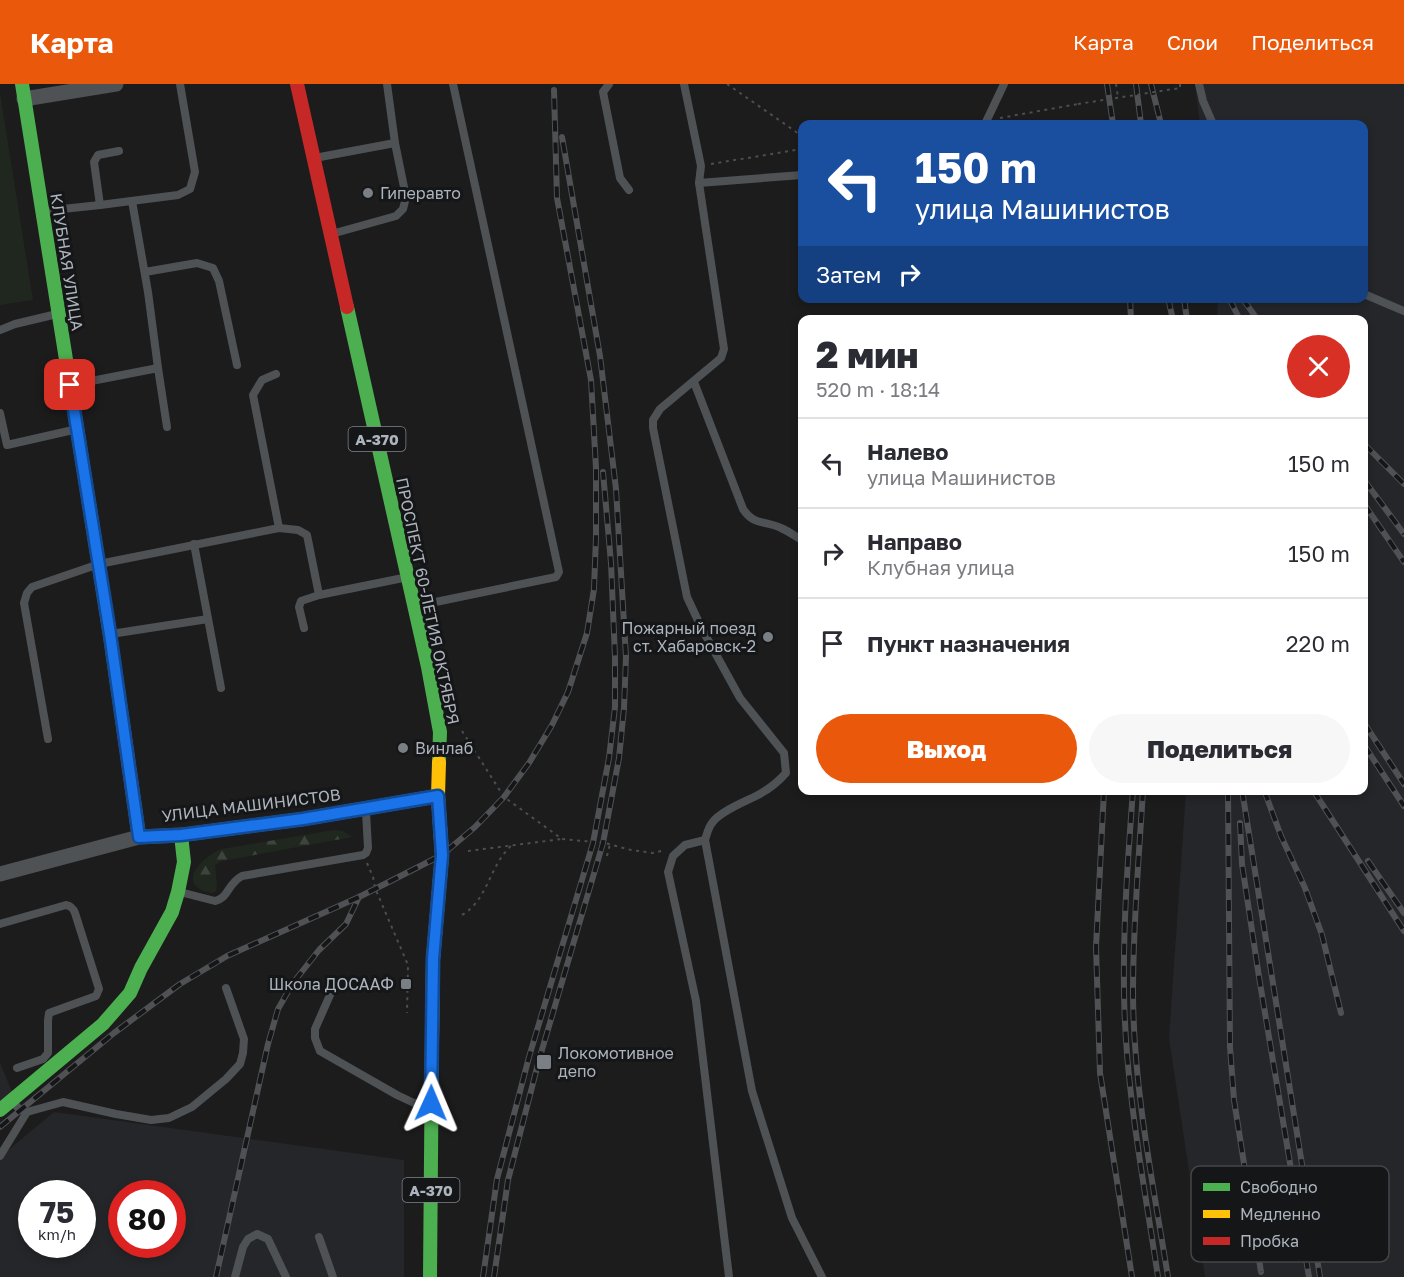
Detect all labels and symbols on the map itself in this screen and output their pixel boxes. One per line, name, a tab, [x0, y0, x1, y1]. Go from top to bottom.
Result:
place label: Гиперавто	[380, 183, 461, 203]
marker: Гиперавто	[361, 186, 375, 200]
street label: КЛУБНАЯ УЛИЦА	[46, 192, 88, 332]
pin	[44, 359, 95, 410]
road number: А-370	[348, 427, 406, 451]
street label: ПРОСПЕКТ 60-ЛЕТИЯ ОКТЯБРЯ	[392, 476, 464, 726]
place label: Пожарный поезд ст. Хабаровск-2	[621, 618, 756, 656]
marker: Пожарный поезд ст. Хабаровск-2	[761, 630, 775, 644]
place label: Винлаб	[415, 738, 473, 758]
marker: Винлаб	[396, 741, 410, 755]
street label: УЛИЦА МАШИНИСТОВ	[160, 784, 342, 826]
place label: Школа ДОСААФ	[269, 974, 394, 994]
marker: Школа ДОСААФ	[399, 977, 413, 991]
place label: Локомотивное депо	[558, 1043, 674, 1081]
marker: Локомотивное депо	[535, 1053, 553, 1071]
position arrow	[399, 1071, 463, 1135]
legend	[1191, 1166, 1389, 1262]
text: Свободно	[1240, 1177, 1318, 1197]
road number: А-370	[402, 1178, 460, 1202]
speed limit sign: 80	[108, 1180, 186, 1258]
text: Медленно	[1240, 1204, 1321, 1224]
text: Пробка	[1240, 1231, 1299, 1251]

